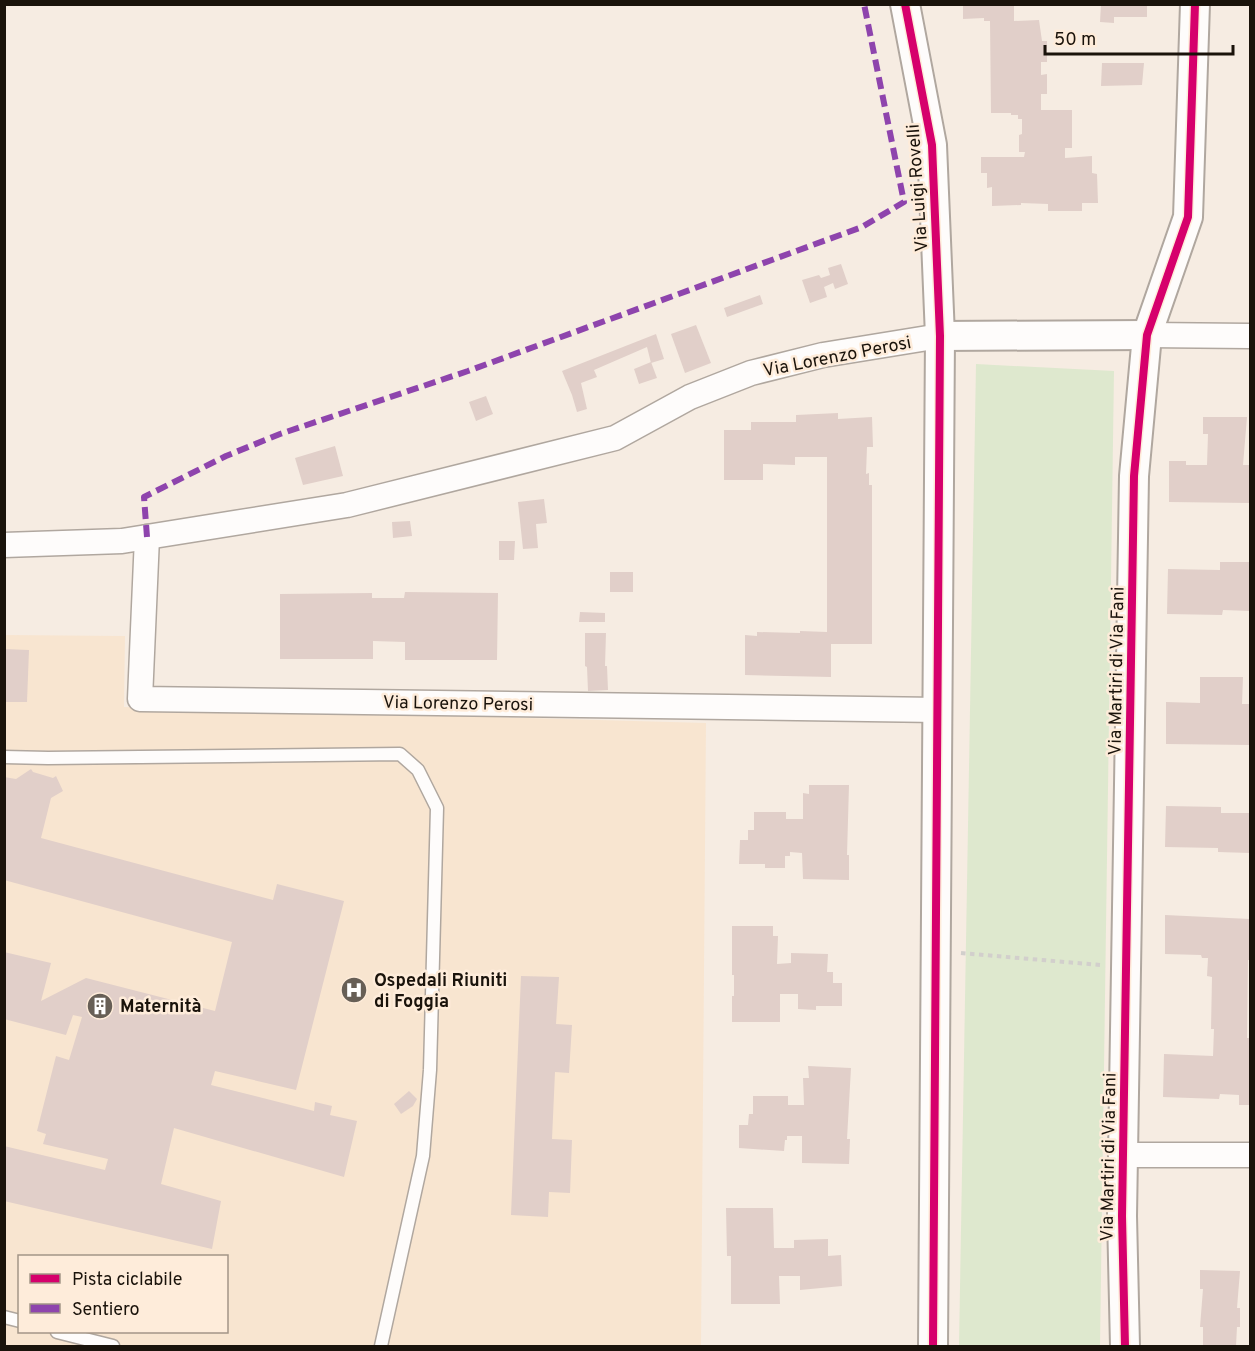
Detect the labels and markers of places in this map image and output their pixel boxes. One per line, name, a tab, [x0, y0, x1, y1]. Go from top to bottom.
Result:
place label: Ospedali Riuniti di Foggia	[374, 970, 507, 1014]
hospital icon: Ospedali Riuniti di Foggia	[339, 975, 369, 1005]
building icon: Maternità	[85, 991, 115, 1021]
place label: Maternità	[120, 996, 201, 1019]

